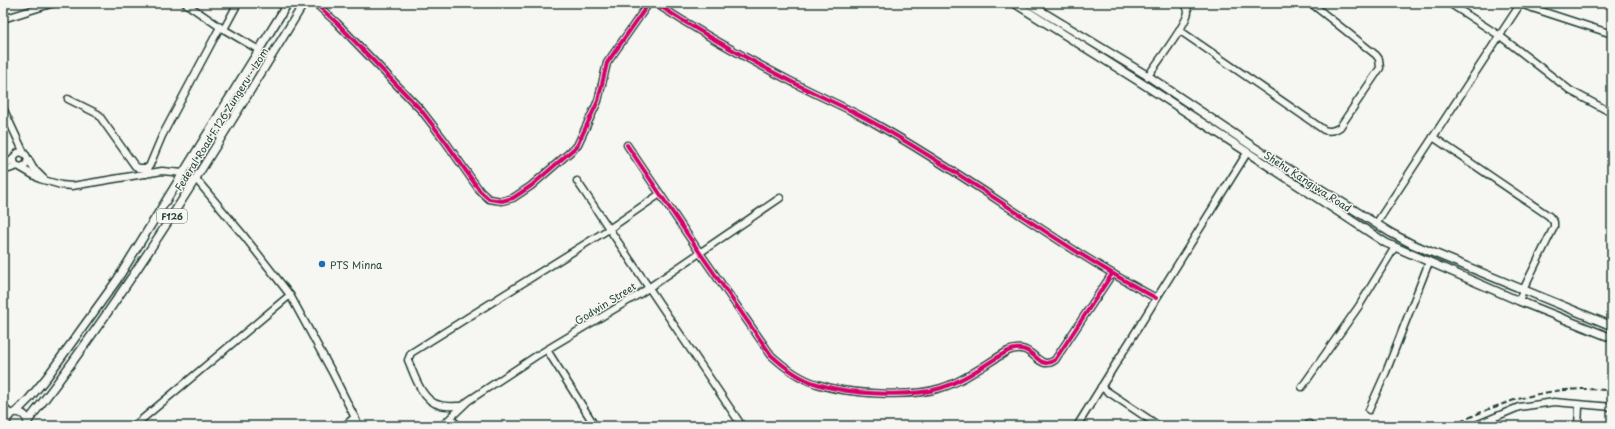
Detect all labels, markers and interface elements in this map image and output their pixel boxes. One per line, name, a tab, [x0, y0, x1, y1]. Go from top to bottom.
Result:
street label: Federal Road F.126 Zungeru - Izom	[171, 45, 271, 193]
street label: Shehu Kangiwa Road	[1261, 147, 1355, 215]
road number: F126	[157, 209, 187, 223]
place label: PTS Minna	[330, 257, 383, 272]
marker: PTS Minna	[317, 259, 327, 269]
street label: Godwin Street	[571, 278, 639, 328]

